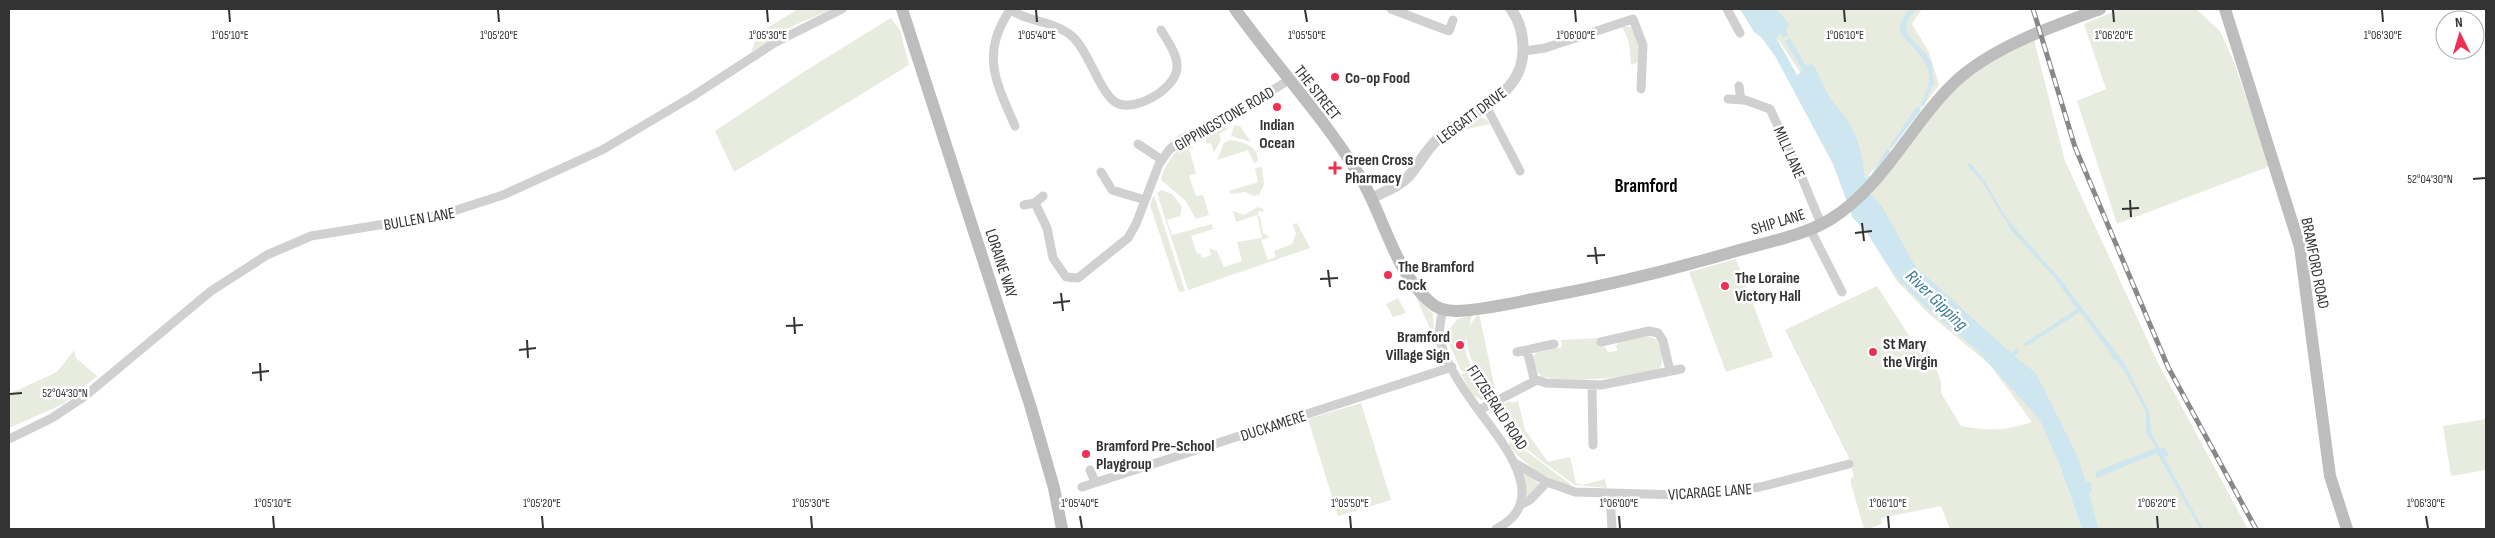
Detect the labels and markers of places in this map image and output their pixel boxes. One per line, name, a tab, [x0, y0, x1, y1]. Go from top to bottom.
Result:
place label: Co-op Food	[1345, 69, 1410, 88]
marker: Co-op Food	[1329, 71, 1341, 83]
marker: Indian Ocean	[1271, 101, 1283, 113]
place label: Indian Ocean	[1259, 116, 1295, 153]
place label: Green Cross Pharmacy	[1345, 151, 1414, 188]
marker: Green Cross Pharmacy	[1329, 162, 1341, 174]
place label: The Bramford Cock	[1398, 258, 1474, 295]
marker: The Bramford Cock	[1382, 269, 1394, 281]
place label: The Loraine Victory Hall	[1735, 269, 1801, 306]
marker: The Loraine Victory Hall	[1719, 280, 1731, 292]
place label: Bramford Village Sign	[1386, 328, 1450, 365]
place label: St Mary the Virgin	[1883, 335, 1938, 372]
marker: Bramford Village Sign	[1454, 339, 1466, 351]
marker: St Mary the Virgin	[1867, 346, 1879, 358]
place label: Bramford Pre-School Playgroup	[1096, 437, 1215, 474]
marker: Bramford Pre-School Playgroup	[1080, 448, 1092, 460]

